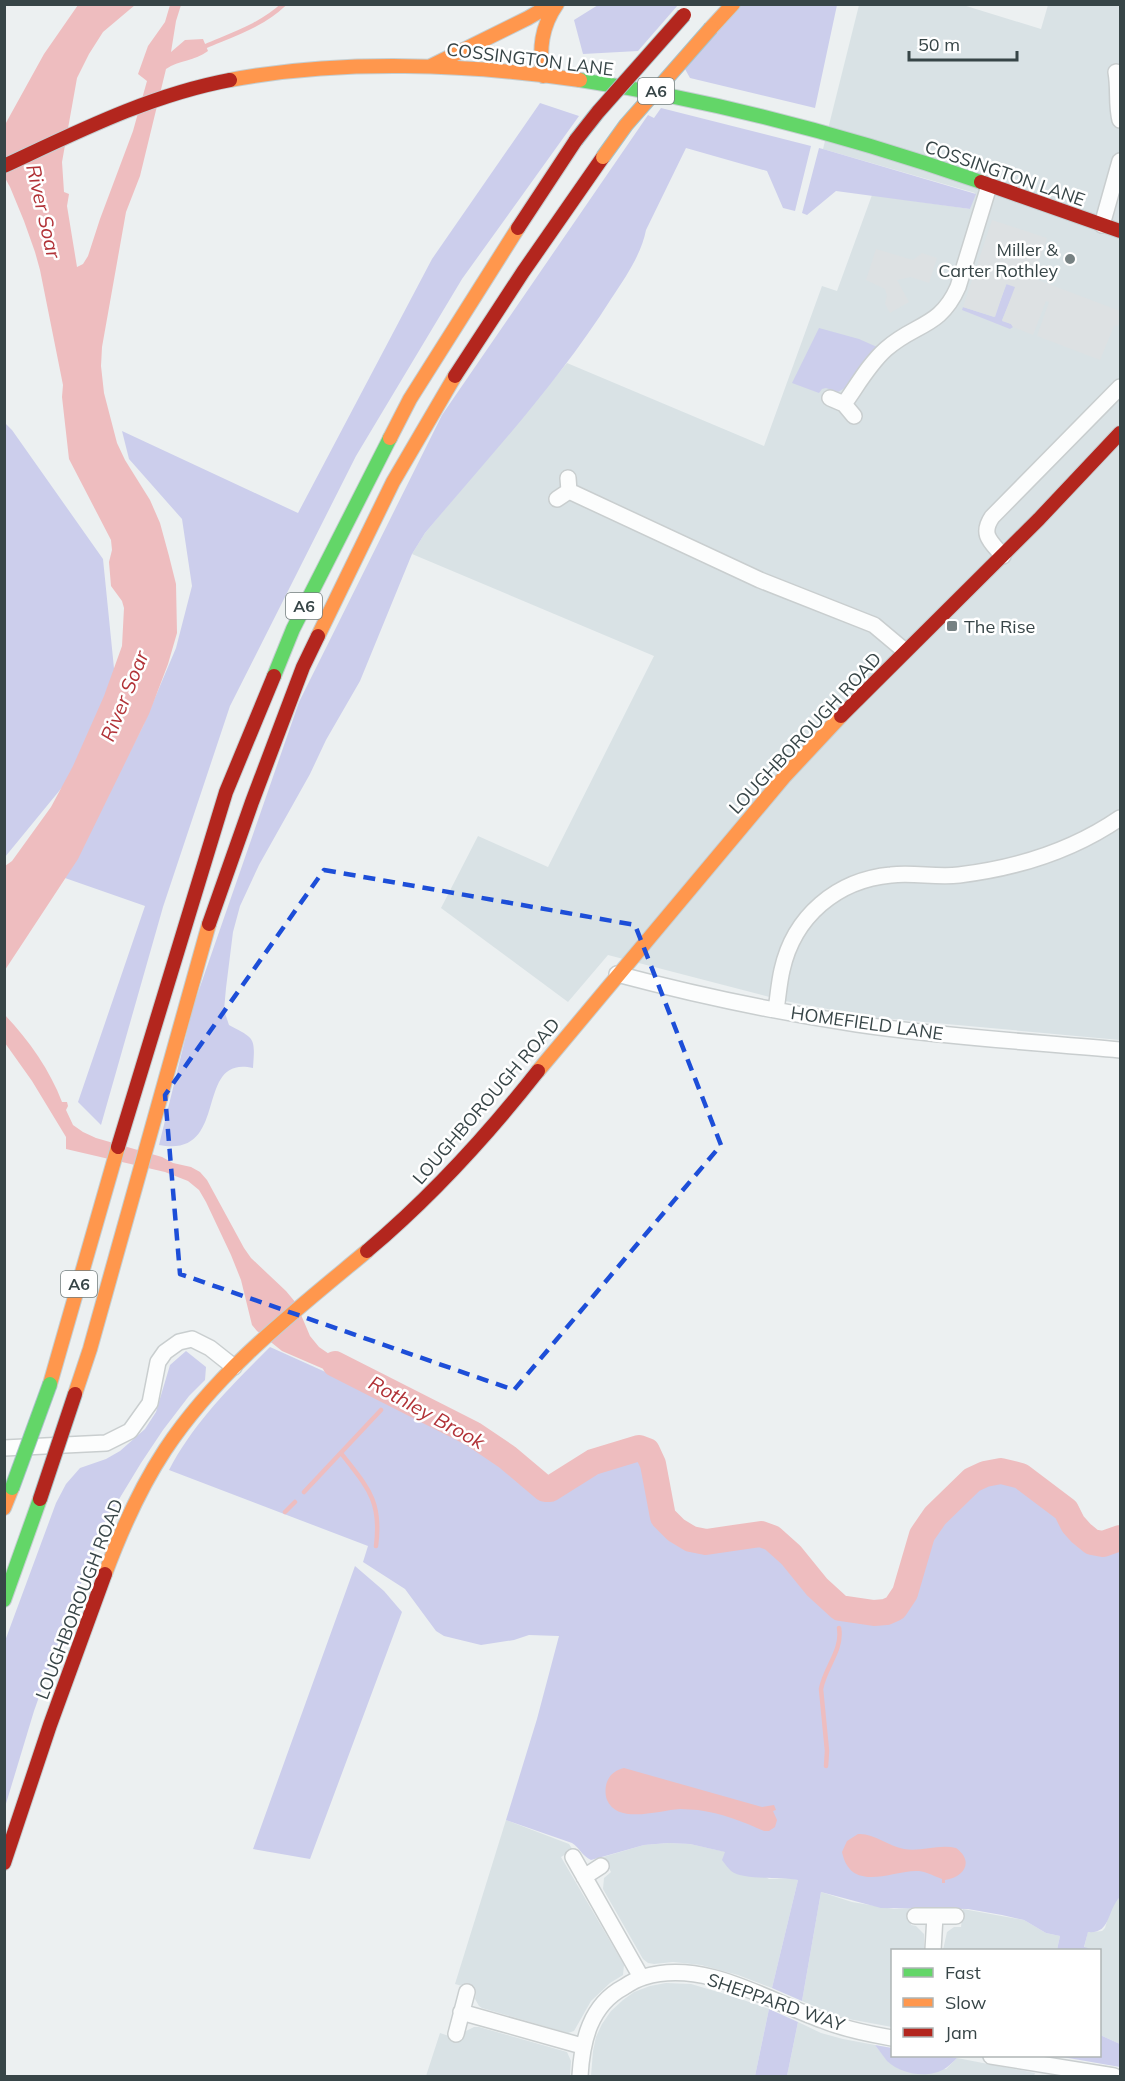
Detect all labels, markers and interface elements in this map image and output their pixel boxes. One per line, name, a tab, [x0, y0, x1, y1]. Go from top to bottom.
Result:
scale bar	[909, 24, 1017, 62]
text: 50 m	[918, 33, 960, 56]
street label: COSSINGTON LANE	[445, 37, 615, 81]
road number: A6	[638, 78, 674, 104]
street label: COSSINGTON LANE	[922, 135, 1088, 211]
water label: River Soar	[21, 162, 67, 261]
place label: Miller & Carter Rothley	[938, 238, 1059, 282]
marker: Miller & Carter Rothley	[1063, 252, 1077, 266]
road number: A6	[286, 593, 322, 619]
place label: The Rise	[964, 615, 1035, 638]
marker: The Rise	[945, 619, 959, 633]
water label: River Soar	[95, 646, 154, 745]
street label: LOUGHBOROUGH ROAD	[724, 647, 886, 819]
street label: HOMEFIELD LANE	[789, 1001, 945, 1045]
street label: LOUGHBOROUGH ROAD	[407, 1013, 565, 1189]
road number: A6	[61, 1271, 97, 1297]
water label: Rothley Brook	[365, 1370, 490, 1455]
street label: LOUGHBOROUGH ROAD	[30, 1495, 128, 1703]
legend	[891, 1949, 1101, 2057]
text: Fast	[945, 1961, 981, 1984]
street label: SHEPPARD WAY	[704, 1968, 849, 2037]
text: Slow	[945, 1991, 987, 2014]
text: Jam	[945, 2021, 978, 2044]

